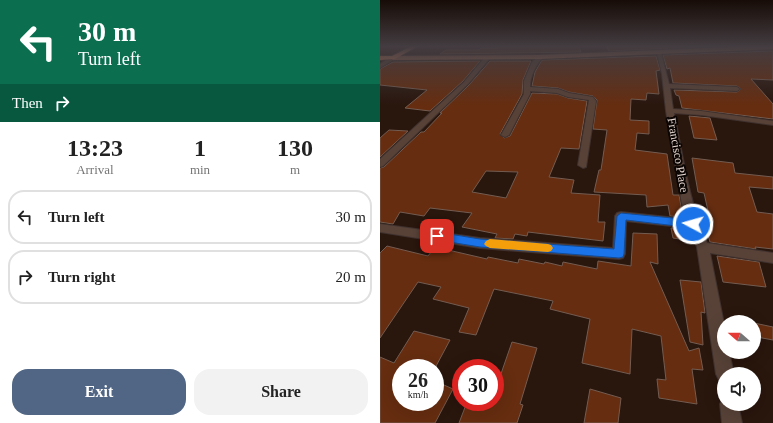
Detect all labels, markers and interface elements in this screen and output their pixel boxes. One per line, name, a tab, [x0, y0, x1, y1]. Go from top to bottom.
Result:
icon: left	[12, 16, 64, 68]
text: 30 m	[78, 16, 136, 47]
text: Turn left	[78, 49, 141, 69]
icon: right	[51, 92, 73, 114]
text: Then	[12, 95, 43, 111]
street label: Francisco Place	[665, 117, 691, 193]
text: 13:23	[67, 135, 123, 161]
text: 1	[194, 135, 206, 161]
text: 130	[277, 135, 313, 161]
text: Arrival	[76, 162, 114, 177]
text: min	[190, 162, 210, 177]
text: m	[290, 162, 300, 177]
position arrow	[672, 203, 714, 245]
icon: left	[14, 206, 36, 228]
text: Turn left	[48, 209, 105, 225]
text: 30 m	[336, 209, 366, 225]
pin	[420, 219, 454, 253]
icon: arrive	[426, 225, 448, 247]
icon: right	[14, 266, 36, 288]
text: Turn right	[48, 269, 115, 285]
text: 20 m	[336, 269, 366, 285]
north arrow	[717, 315, 761, 359]
map controls	[717, 315, 761, 411]
speed limit sign: 30	[452, 359, 504, 411]
button: sound	[717, 367, 761, 411]
button: Exit	[12, 369, 186, 415]
button: Share	[194, 369, 368, 415]
text: 26	[408, 369, 428, 391]
text: km/h	[408, 389, 428, 400]

